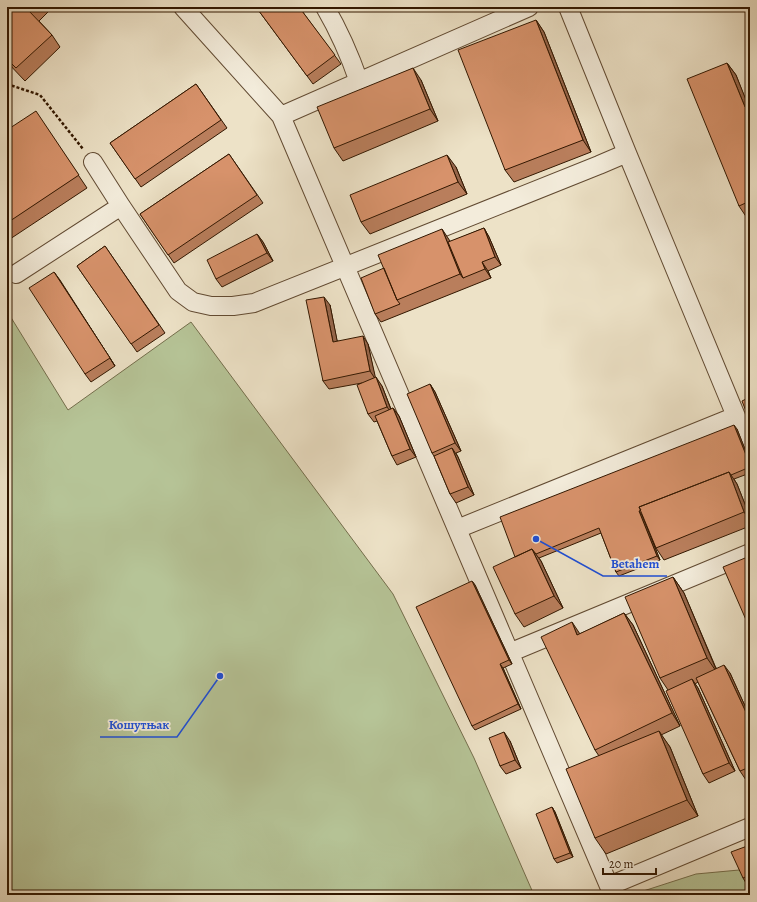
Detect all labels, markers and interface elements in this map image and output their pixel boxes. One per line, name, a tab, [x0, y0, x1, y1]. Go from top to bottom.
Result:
callout: Betahem	[603, 551, 667, 576]
text: Betahem	[611, 555, 659, 572]
callout: Кошутњак	[100, 712, 177, 737]
text: Кошутњак	[109, 716, 169, 733]
scale bar	[603, 850, 656, 876]
text: 20 m	[609, 856, 633, 872]

